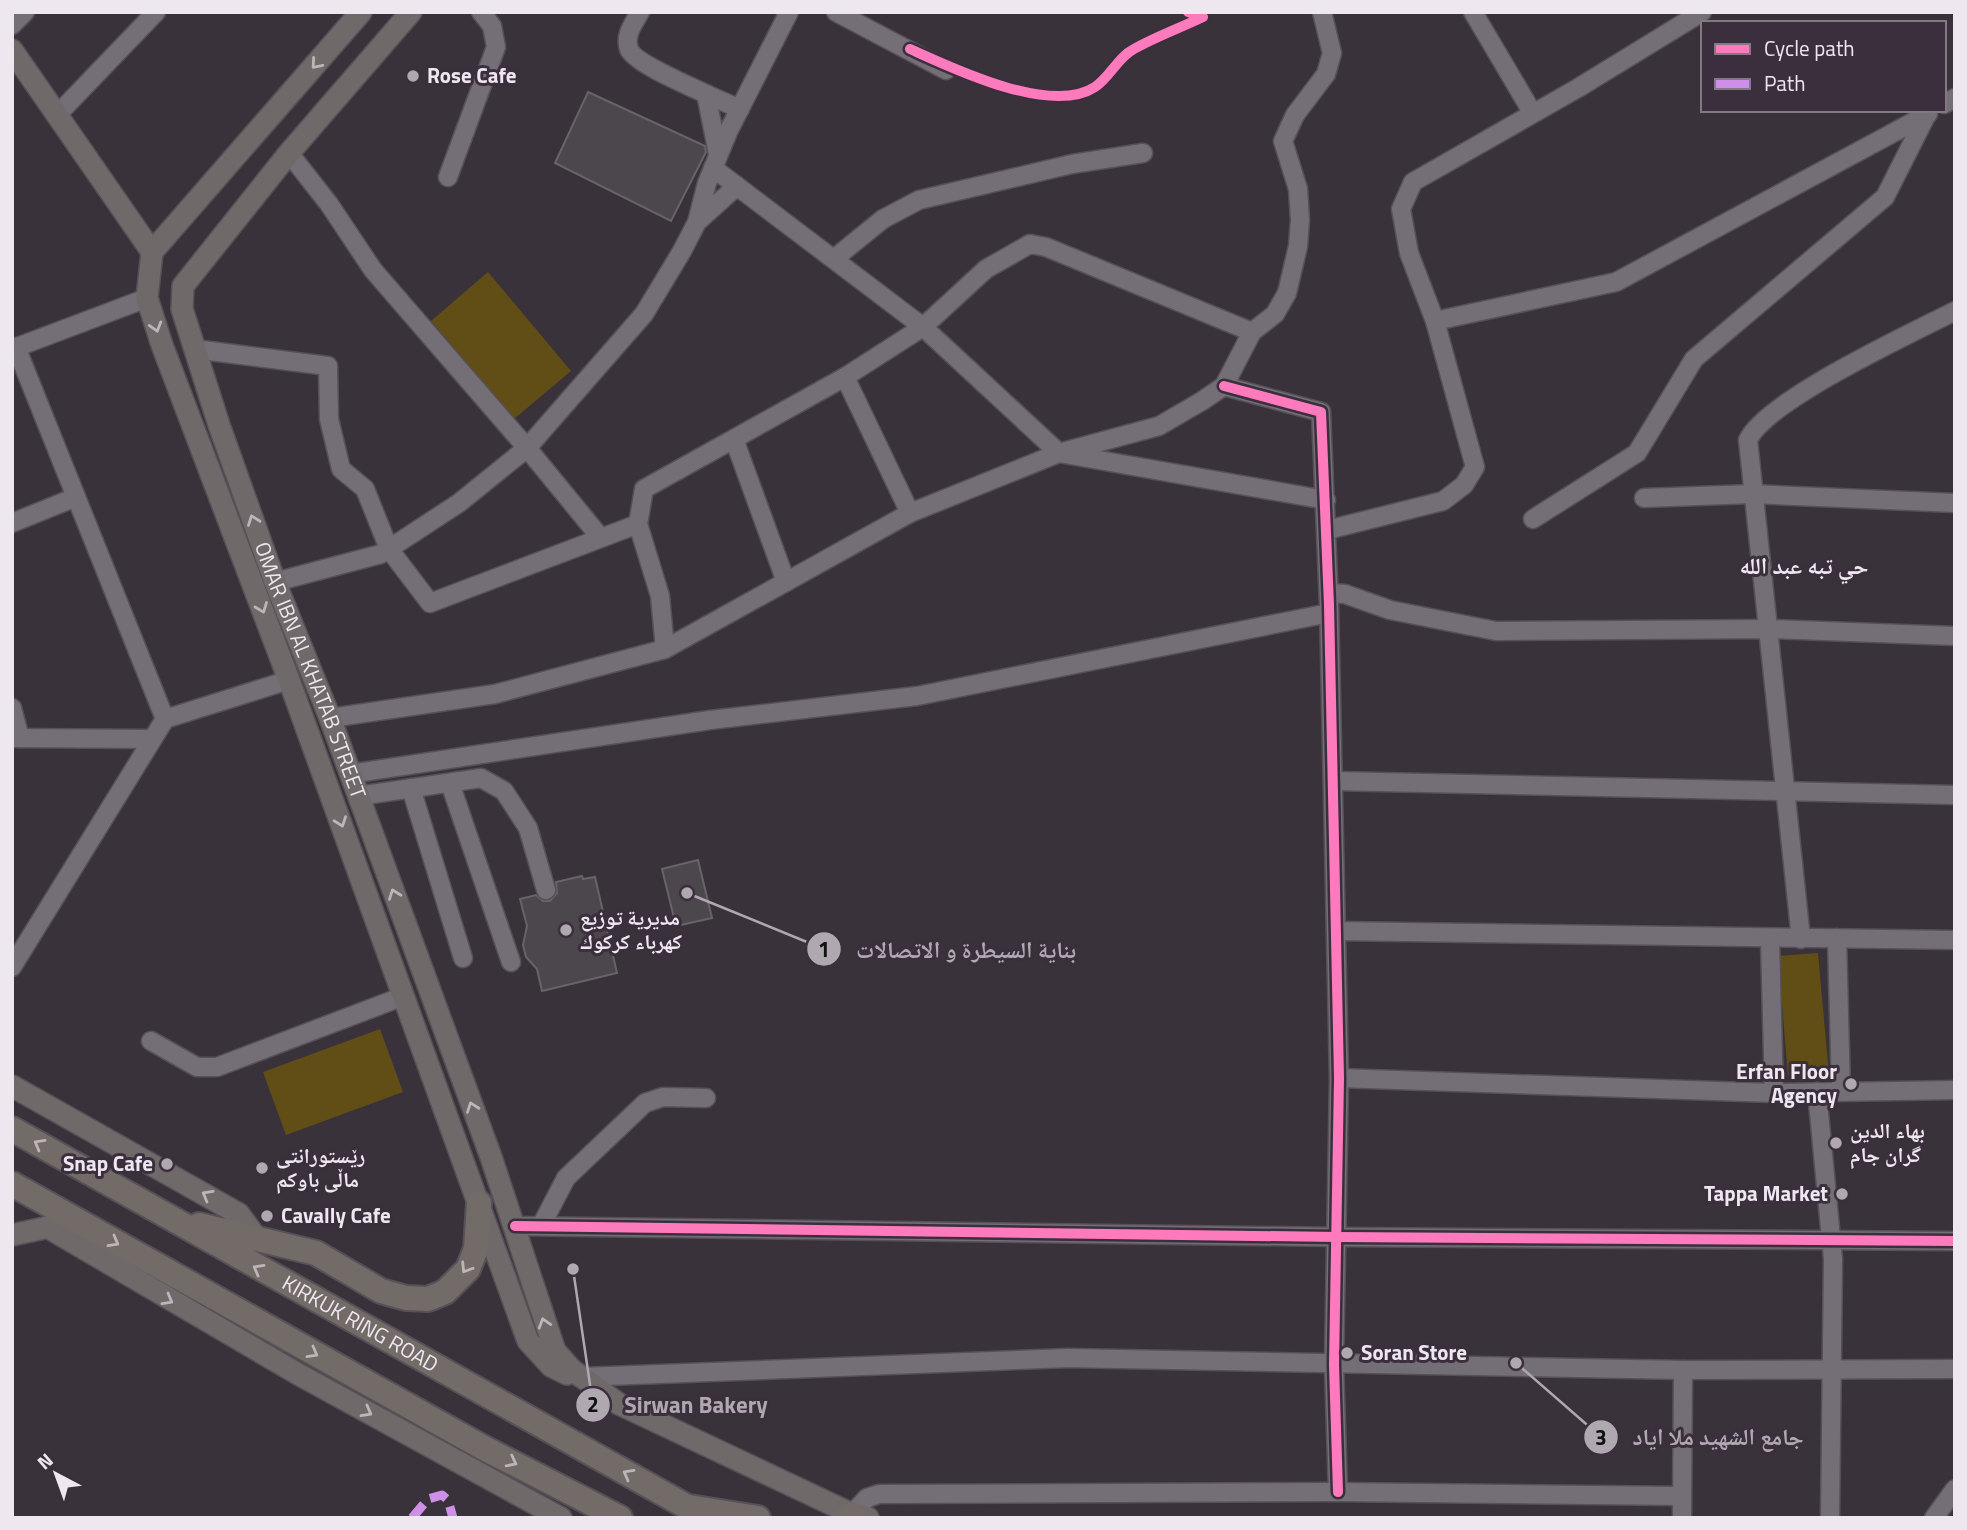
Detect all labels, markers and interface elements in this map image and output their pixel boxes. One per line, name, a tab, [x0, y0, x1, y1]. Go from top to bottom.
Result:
legend	[1701, 21, 1946, 112]
text: Cycle path	[1764, 32, 1855, 64]
one-way arrow	[312, 56, 324, 69]
place label: Rose Cafe	[427, 59, 517, 91]
text: Path	[1764, 67, 1806, 99]
marker: Rose Cafe	[405, 68, 421, 84]
one-way arrow	[148, 320, 163, 332]
one-way arrow	[247, 515, 261, 527]
street label: OMAR IBN AL KHATAB STREET	[247, 537, 375, 803]
district label: حي تبه عبد الله	[1740, 548, 1869, 585]
one-way arrow	[254, 602, 268, 614]
one-way arrow	[333, 815, 347, 827]
one-way arrow	[388, 888, 402, 900]
place label: مديرية توزيع كهرباء كركوك	[580, 901, 682, 957]
marker: مديرية توزيع كهرباء كركوك	[558, 922, 574, 938]
callout: بناية السيطرة و الاتصالات	[807, 927, 1090, 971]
text: بناية السيطرة و الاتصالات	[856, 932, 1076, 967]
text: 1	[818, 933, 830, 965]
place label: Erfan Floor Agency	[1736, 1055, 1837, 1111]
marker: Erfan Floor Agency	[1843, 1076, 1859, 1092]
one-way arrow	[467, 1102, 481, 1114]
place label: بهاء الدين گران جام	[1850, 1114, 1925, 1170]
marker: بهاء الدين گران جام	[1828, 1135, 1844, 1151]
one-way arrow	[33, 1139, 46, 1152]
place label: رێستورانتی ماڵی باوکم	[276, 1139, 365, 1195]
place label: Snap Cafe	[63, 1147, 153, 1179]
marker: Snap Cafe	[159, 1156, 175, 1172]
marker: رێستورانتی ماڵی باوکم	[254, 1160, 270, 1176]
place label: Tappa Market	[1704, 1177, 1828, 1209]
marker: Tappa Market	[1834, 1186, 1850, 1202]
one-way arrow	[202, 1191, 215, 1204]
place label: Cavally Cafe	[281, 1199, 391, 1231]
marker: Cavally Cafe	[259, 1208, 275, 1224]
one-way arrow	[107, 1234, 119, 1247]
one-way arrow	[461, 1260, 474, 1273]
one-way arrow	[253, 1263, 265, 1277]
street label: KIRKUK RING ROAD	[277, 1266, 445, 1380]
one-way arrow	[161, 1292, 174, 1305]
one-way arrow	[538, 1317, 553, 1329]
place label: Soran Store	[1361, 1336, 1467, 1368]
one-way arrow	[306, 1345, 318, 1358]
marker: Soran Store	[1339, 1345, 1355, 1361]
callout: Sirwan Bakery	[576, 1383, 782, 1427]
text: Sirwan Bakery	[624, 1387, 768, 1422]
text: 2	[587, 1388, 599, 1420]
one-way arrow	[359, 1403, 372, 1417]
callout: جامع الشهيد ملا اياد	[1583, 1415, 1818, 1459]
text: جامع الشهيد ملا اياد	[1632, 1419, 1804, 1454]
text: 3	[1595, 1421, 1607, 1453]
north arrow	[21, 1439, 91, 1509]
text: N	[30, 1446, 59, 1476]
one-way arrow	[505, 1454, 517, 1468]
one-way arrow	[623, 1469, 636, 1482]

